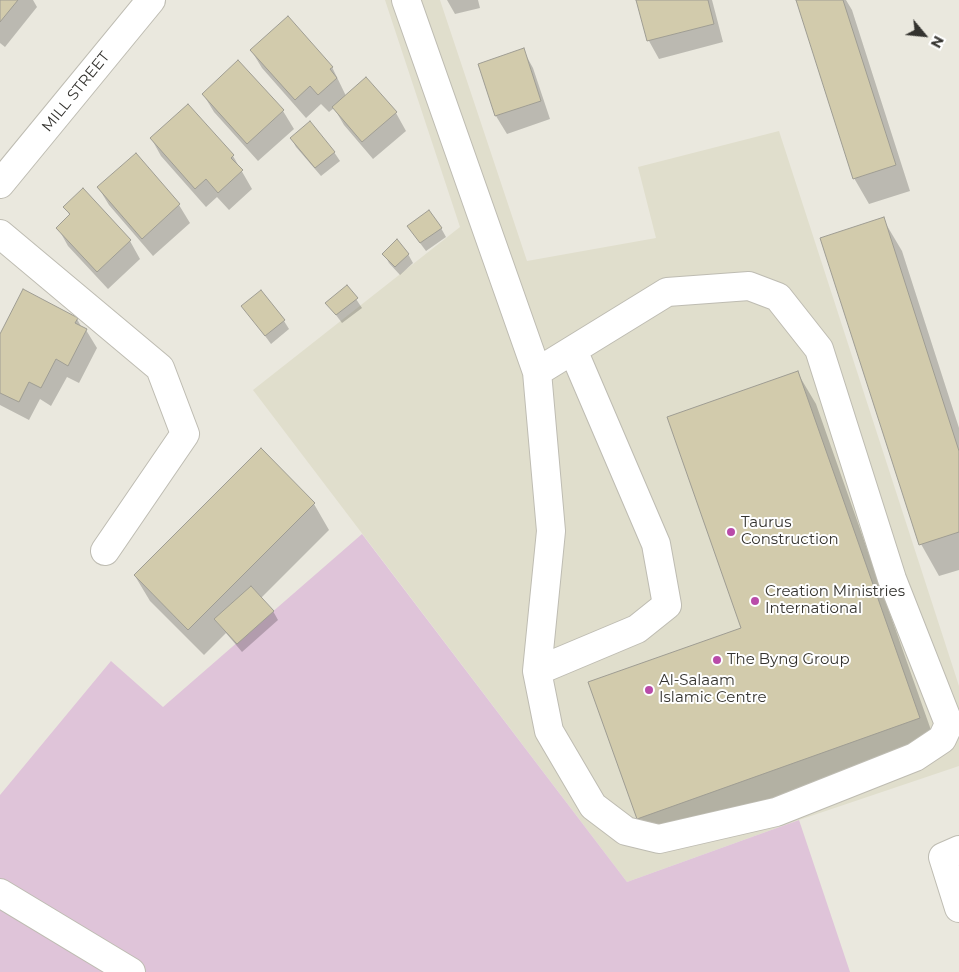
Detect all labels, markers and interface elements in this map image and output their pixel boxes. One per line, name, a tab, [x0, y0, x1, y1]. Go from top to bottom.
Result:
north arrow	[899, 10, 949, 60]
text: N	[927, 33, 948, 51]
street label: MILL STREET	[38, 48, 114, 136]
place label: Taurus Construction	[741, 514, 839, 549]
marker: Taurus Construction	[725, 526, 737, 538]
place label: Creation Ministries International	[765, 583, 905, 618]
marker: Creation Ministries International	[749, 595, 761, 607]
place label: The Byng Group	[727, 651, 850, 669]
marker: The Byng Group	[711, 654, 723, 666]
place label: Al-Salaam Islamic Centre	[659, 672, 767, 707]
marker: Al-Salaam Islamic Centre	[643, 684, 655, 696]

